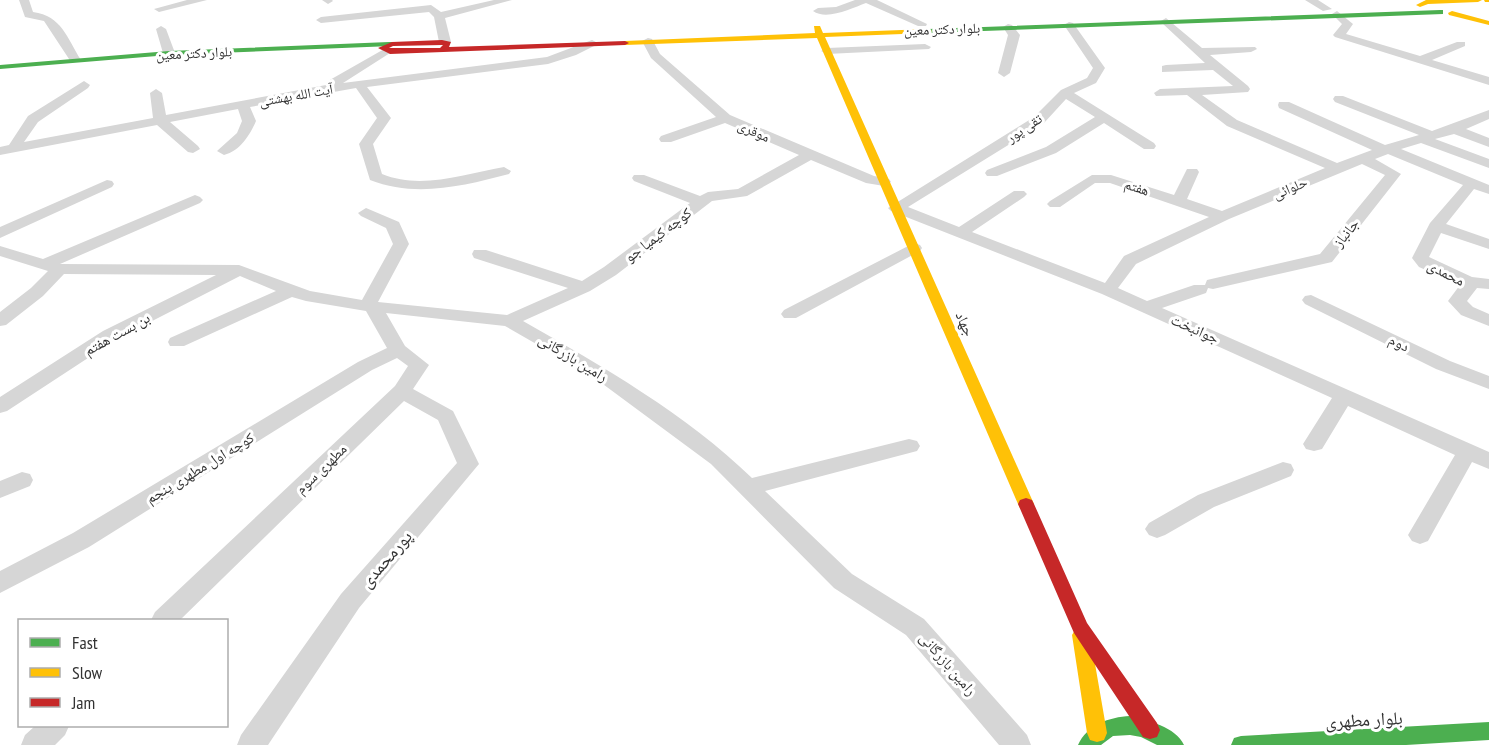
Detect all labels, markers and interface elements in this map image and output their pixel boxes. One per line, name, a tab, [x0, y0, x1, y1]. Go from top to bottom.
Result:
street label: بلوار دکتر معین	[904, 19, 981, 39]
street label: بلوار دکتر معین	[155, 42, 233, 64]
street label: آیت الله بهشتی	[258, 80, 335, 110]
street label: تقی پور	[1002, 109, 1046, 147]
street label: موقری	[735, 116, 773, 146]
street label: حلوائی	[1270, 173, 1310, 203]
street label: هفتم	[1122, 175, 1152, 200]
street label: کوچه کیمیا جو	[620, 203, 695, 266]
street label: جانباز	[1328, 214, 1363, 252]
street label: محمدی	[1424, 255, 1468, 291]
street label: بن بست هفتم	[81, 308, 153, 360]
street label: جهاد	[952, 308, 979, 340]
street label: جوانبخت	[1168, 310, 1223, 348]
street label: رامین بازرگانی	[535, 329, 612, 387]
street label: دوم	[1385, 330, 1413, 356]
street label: کوچه اول مطهری پنجم	[142, 428, 258, 508]
street label: مطهری سوم	[291, 439, 351, 499]
street label: پورمحمدی	[354, 525, 417, 592]
legend	[18, 619, 228, 727]
street label: رامین بازرگانی	[915, 628, 981, 700]
text: Fast	[72, 631, 98, 654]
text: Slow	[72, 661, 103, 684]
text: Jam	[71, 691, 95, 714]
street label: بلوار مطهری	[1325, 706, 1403, 733]

